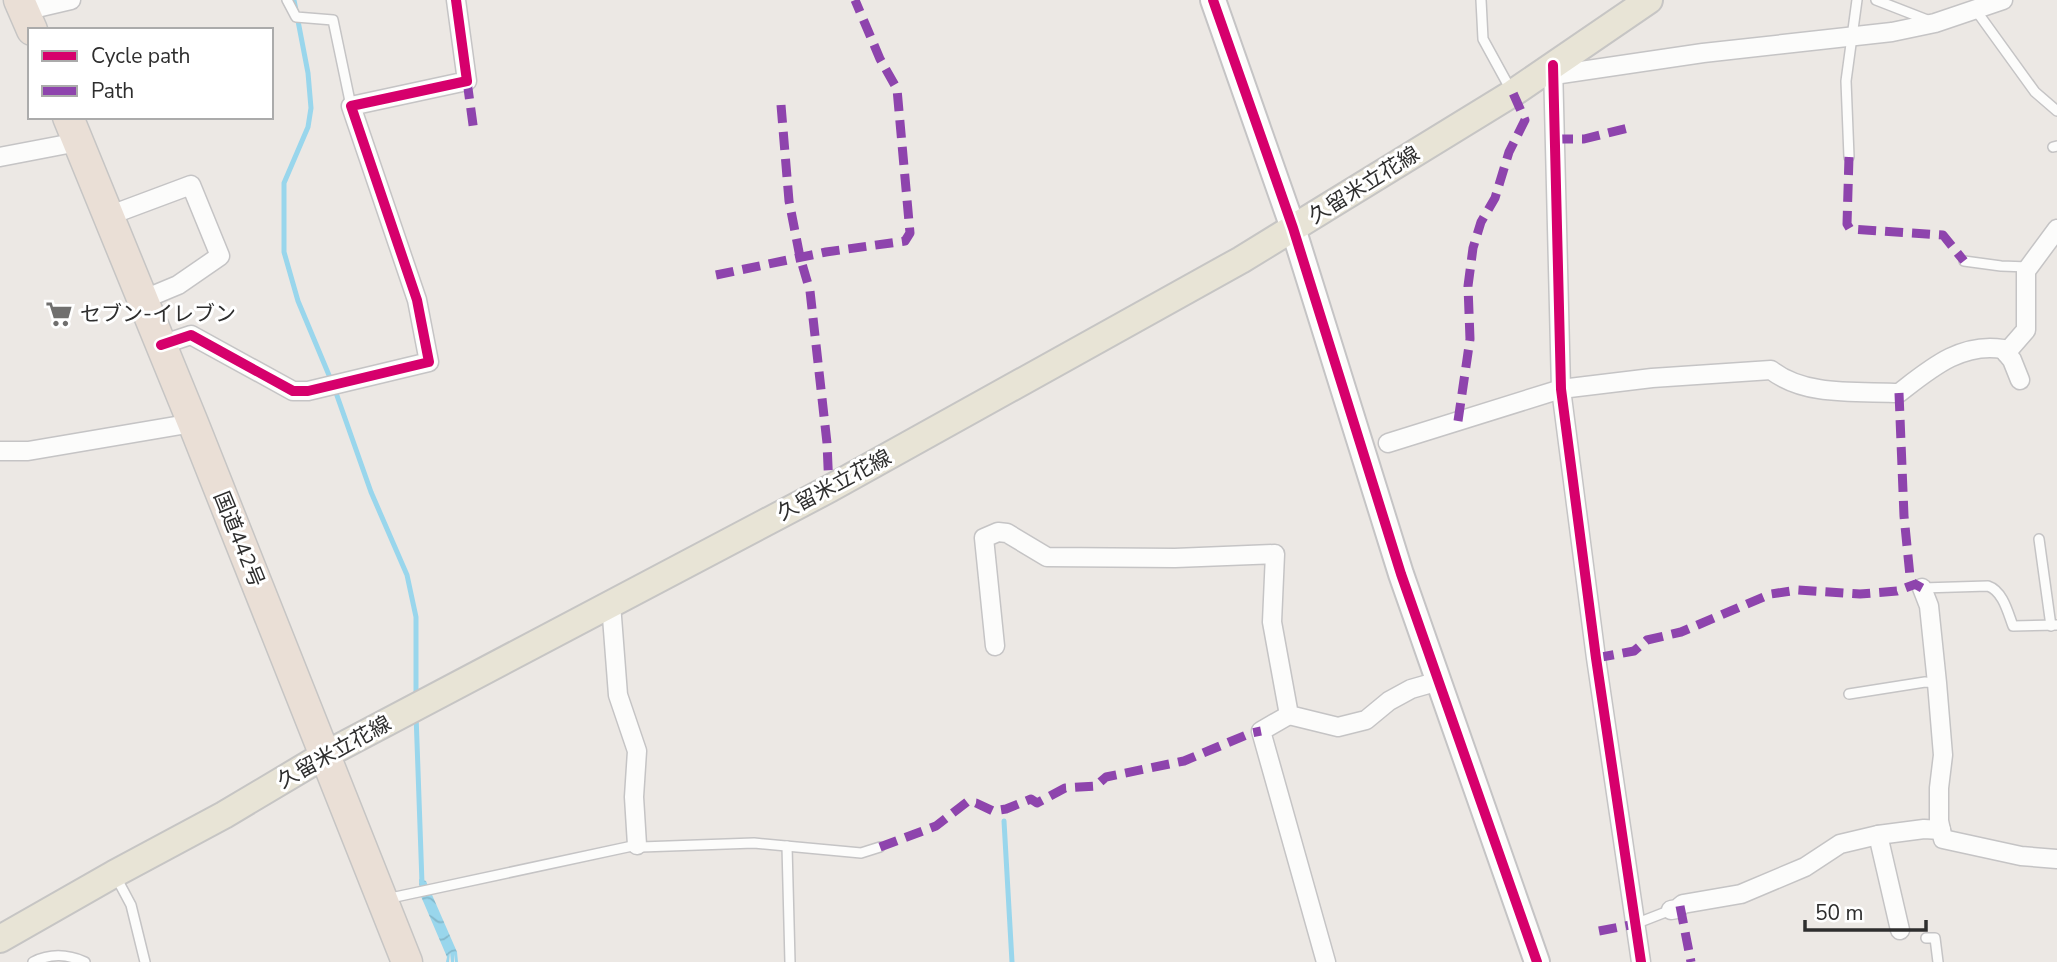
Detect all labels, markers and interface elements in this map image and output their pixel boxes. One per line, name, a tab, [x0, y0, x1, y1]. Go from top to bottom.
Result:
legend	[28, 28, 273, 119]
text: Cycle path	[91, 42, 190, 70]
text: Path	[91, 77, 134, 105]
street label: 久留米立花線	[1303, 140, 1425, 230]
supermarket icon: セブン-イレブン	[44, 299, 74, 329]
place label: セブン-イレブン	[80, 300, 236, 328]
street label: 久留米立花線	[772, 443, 896, 527]
street label: 国道442号	[207, 487, 271, 591]
street label: 久留米立花線	[272, 709, 396, 795]
scale bar	[1805, 888, 1926, 932]
text: 50 m	[1815, 899, 1864, 927]

